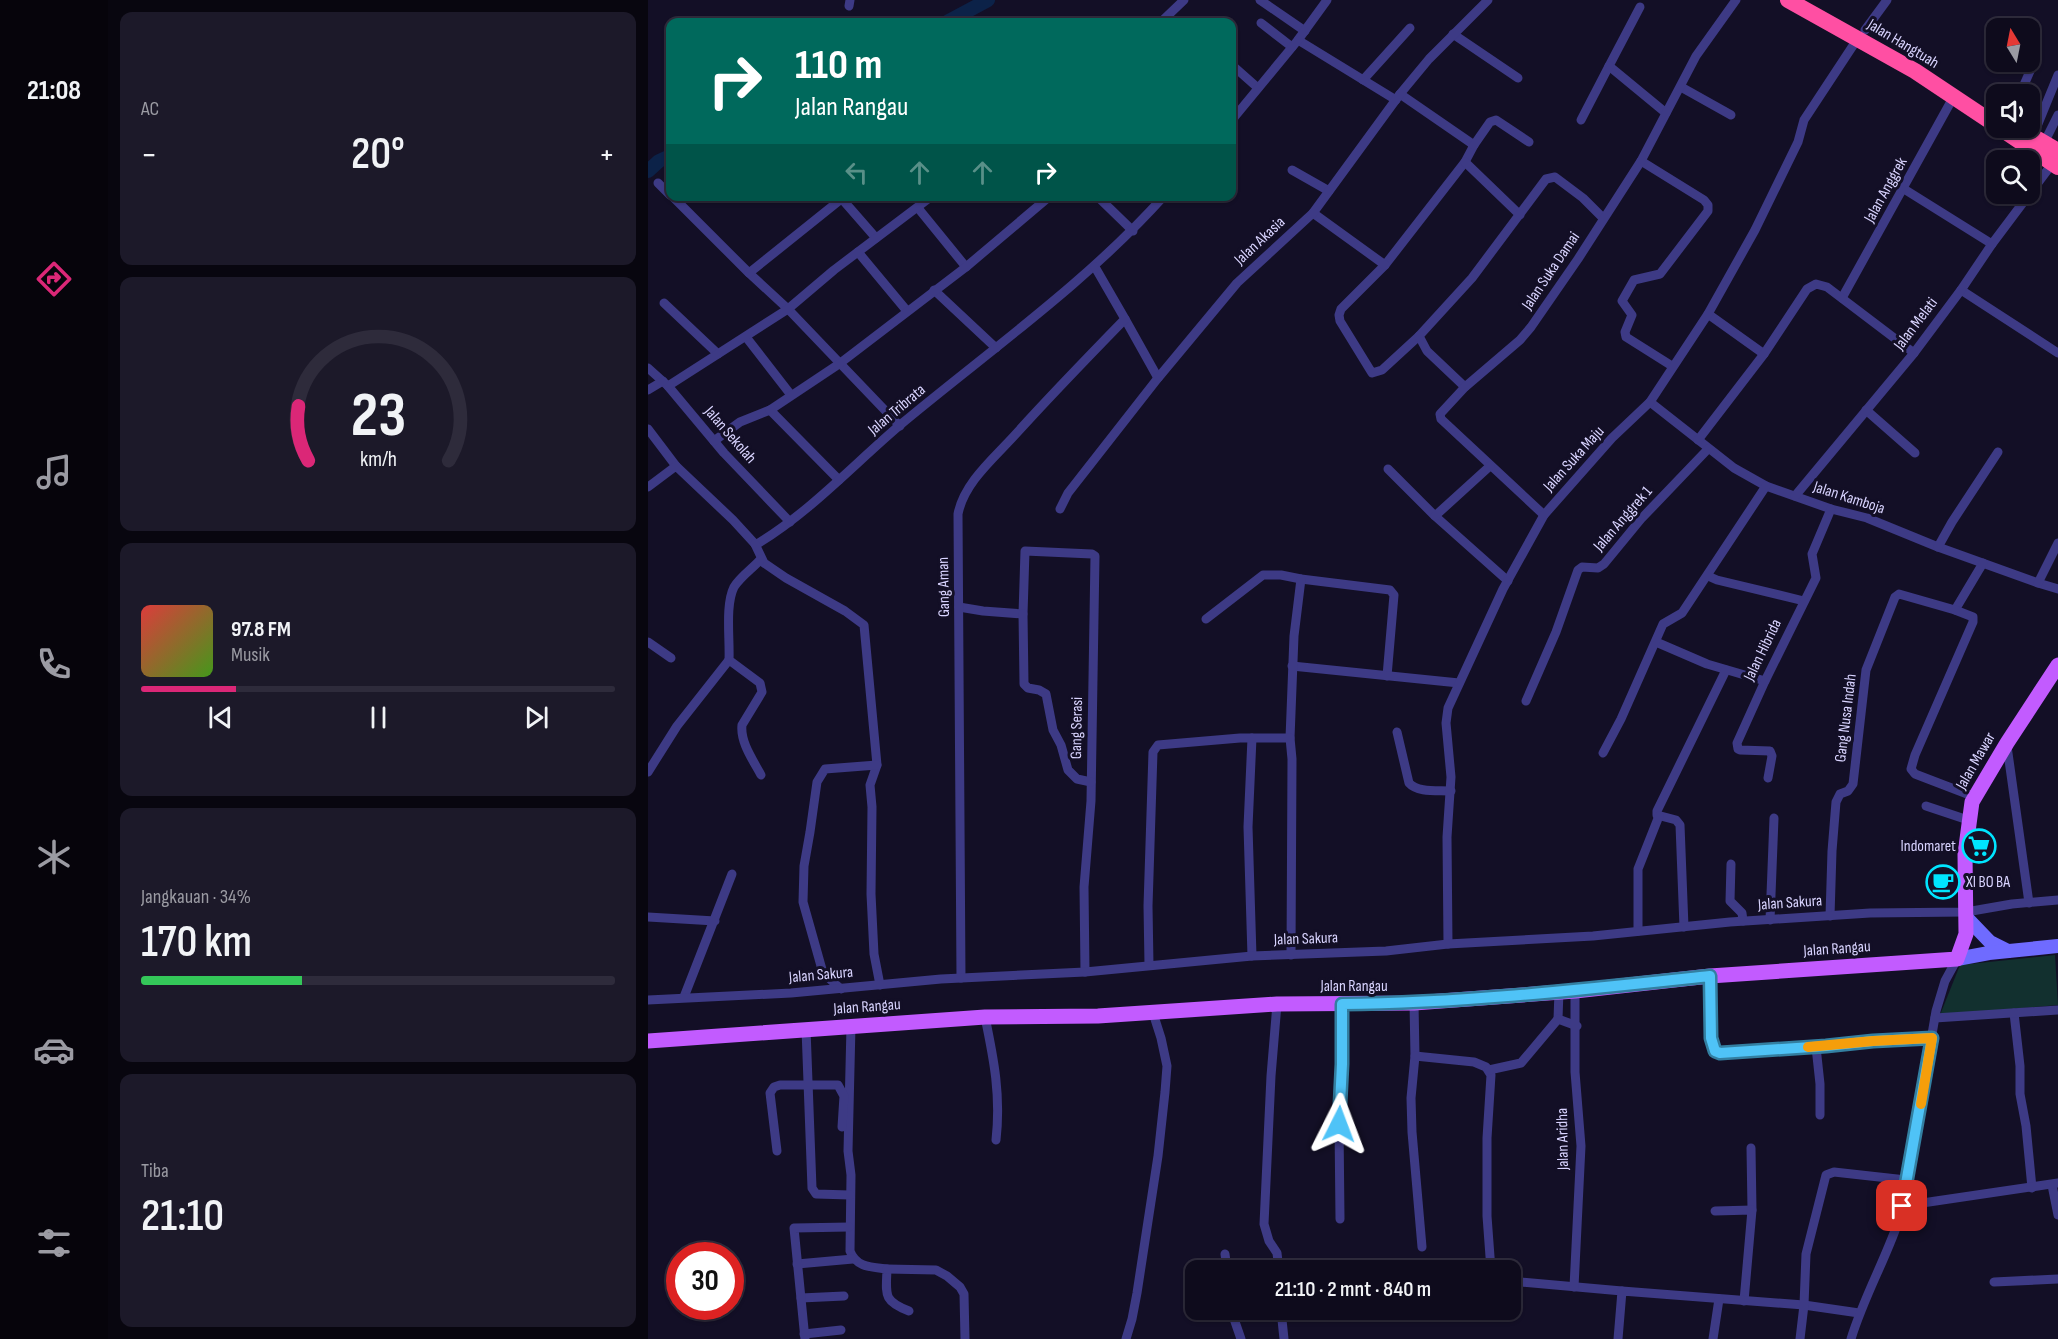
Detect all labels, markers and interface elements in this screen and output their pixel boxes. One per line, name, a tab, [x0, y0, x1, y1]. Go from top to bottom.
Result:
street label: Jalan Hangtuah	[1863, 15, 1942, 73]
north arrow	[1986, 18, 2040, 72]
map controls	[1986, 18, 2040, 204]
text: 110 m	[795, 40, 882, 91]
icon: right	[696, 42, 774, 120]
text: 21:08	[27, 75, 81, 107]
button: sound	[1986, 84, 2040, 138]
text: Jalan Rangau	[795, 91, 908, 123]
text: AC	[141, 97, 159, 121]
text: 20°	[351, 127, 405, 182]
text: −	[141, 135, 157, 175]
text: +	[599, 135, 615, 175]
button: search	[1986, 150, 2040, 204]
street label: Jalan Anggrek	[1860, 154, 1912, 227]
icon: left	[840, 156, 873, 189]
icon: ahead	[903, 156, 936, 189]
icon: ahead	[966, 156, 999, 189]
icon: right	[1029, 156, 1062, 189]
street label: Jalan Akasia	[1230, 213, 1289, 270]
street label: Jalan Suka Damai	[1517, 229, 1584, 314]
icon: directions	[33, 258, 75, 300]
street label: Jalan Melati	[1889, 294, 1942, 355]
text: 23	[350, 379, 406, 454]
street label: Jalan Tribrata	[864, 381, 930, 440]
street label: Jalan Sekolah	[699, 402, 760, 468]
street label: Jalan Suka Maju	[1539, 422, 1608, 496]
text: km/h	[359, 448, 397, 473]
icon: music	[33, 451, 75, 493]
street label: Jalan Kamboja	[1810, 477, 1887, 518]
street label: Jalan Anggrek 1	[1589, 482, 1657, 556]
street label: Gang Aman	[934, 557, 954, 617]
text: 97.8 FM	[231, 616, 291, 643]
street label: Jalan Hibrida	[1740, 616, 1786, 685]
icon: phone	[33, 643, 75, 685]
text: Musik	[231, 643, 270, 667]
street label: Gang Nusa Indah	[1831, 673, 1861, 763]
street label: Gang Serasi	[1067, 697, 1087, 759]
icon: previous	[204, 701, 237, 734]
icon: pause	[362, 701, 395, 734]
icon: next	[520, 701, 553, 734]
street label: Jalan Mawar	[1952, 729, 2000, 794]
supermarket icon: Indomaret	[1961, 828, 1997, 864]
icon: climate	[33, 836, 75, 878]
place label: Indomaret	[1901, 837, 1956, 856]
cafe icon: XI BO BA	[1925, 864, 1961, 900]
place label: XI BO BA	[1965, 873, 2010, 892]
text: Jangkauan · 34%	[141, 885, 251, 909]
street label: Jalan Sakura	[1756, 891, 1823, 915]
text: 170 km	[141, 915, 252, 970]
street label: Jalan Sakura	[1273, 928, 1338, 950]
street label: Jalan Rangau	[1802, 937, 1871, 961]
street label: Jalan Sakura	[787, 963, 854, 987]
street label: Jalan Rangau	[1319, 977, 1388, 996]
street label: Jalan Rangau	[832, 995, 901, 1019]
icon: car	[33, 1029, 75, 1071]
position arrow	[1307, 1092, 1371, 1156]
street label: Jalan Aridha	[1553, 1108, 1573, 1171]
text: Tiba	[141, 1159, 169, 1183]
pin	[1876, 1180, 1927, 1231]
text: 21:10	[141, 1189, 224, 1244]
icon: arrive	[1885, 1189, 1918, 1222]
icon: filters	[33, 1222, 75, 1264]
speed limit sign: 30	[666, 1242, 744, 1320]
text: 21:10 · 2 mnt · 840 m	[1275, 1276, 1431, 1303]

